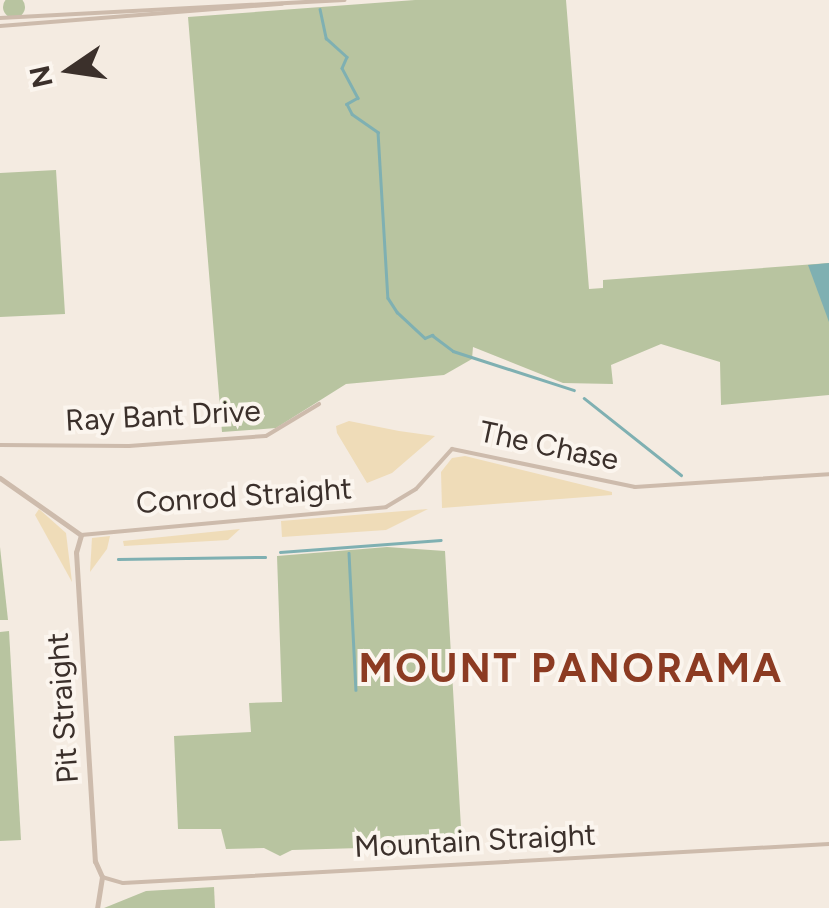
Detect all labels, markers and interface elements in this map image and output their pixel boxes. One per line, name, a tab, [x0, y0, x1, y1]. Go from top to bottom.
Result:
north arrow	[20, 20, 120, 120]
text: N	[22, 62, 60, 91]
street label: Ray Bant Drive	[64, 393, 262, 439]
street label: The Chase	[476, 414, 622, 478]
street label: Conrod Straight	[135, 471, 353, 521]
street label: Pit Straight	[40, 631, 86, 785]
district label: MOUNT PANORAMA	[358, 644, 784, 692]
street label: Mountain Straight	[353, 817, 597, 865]

